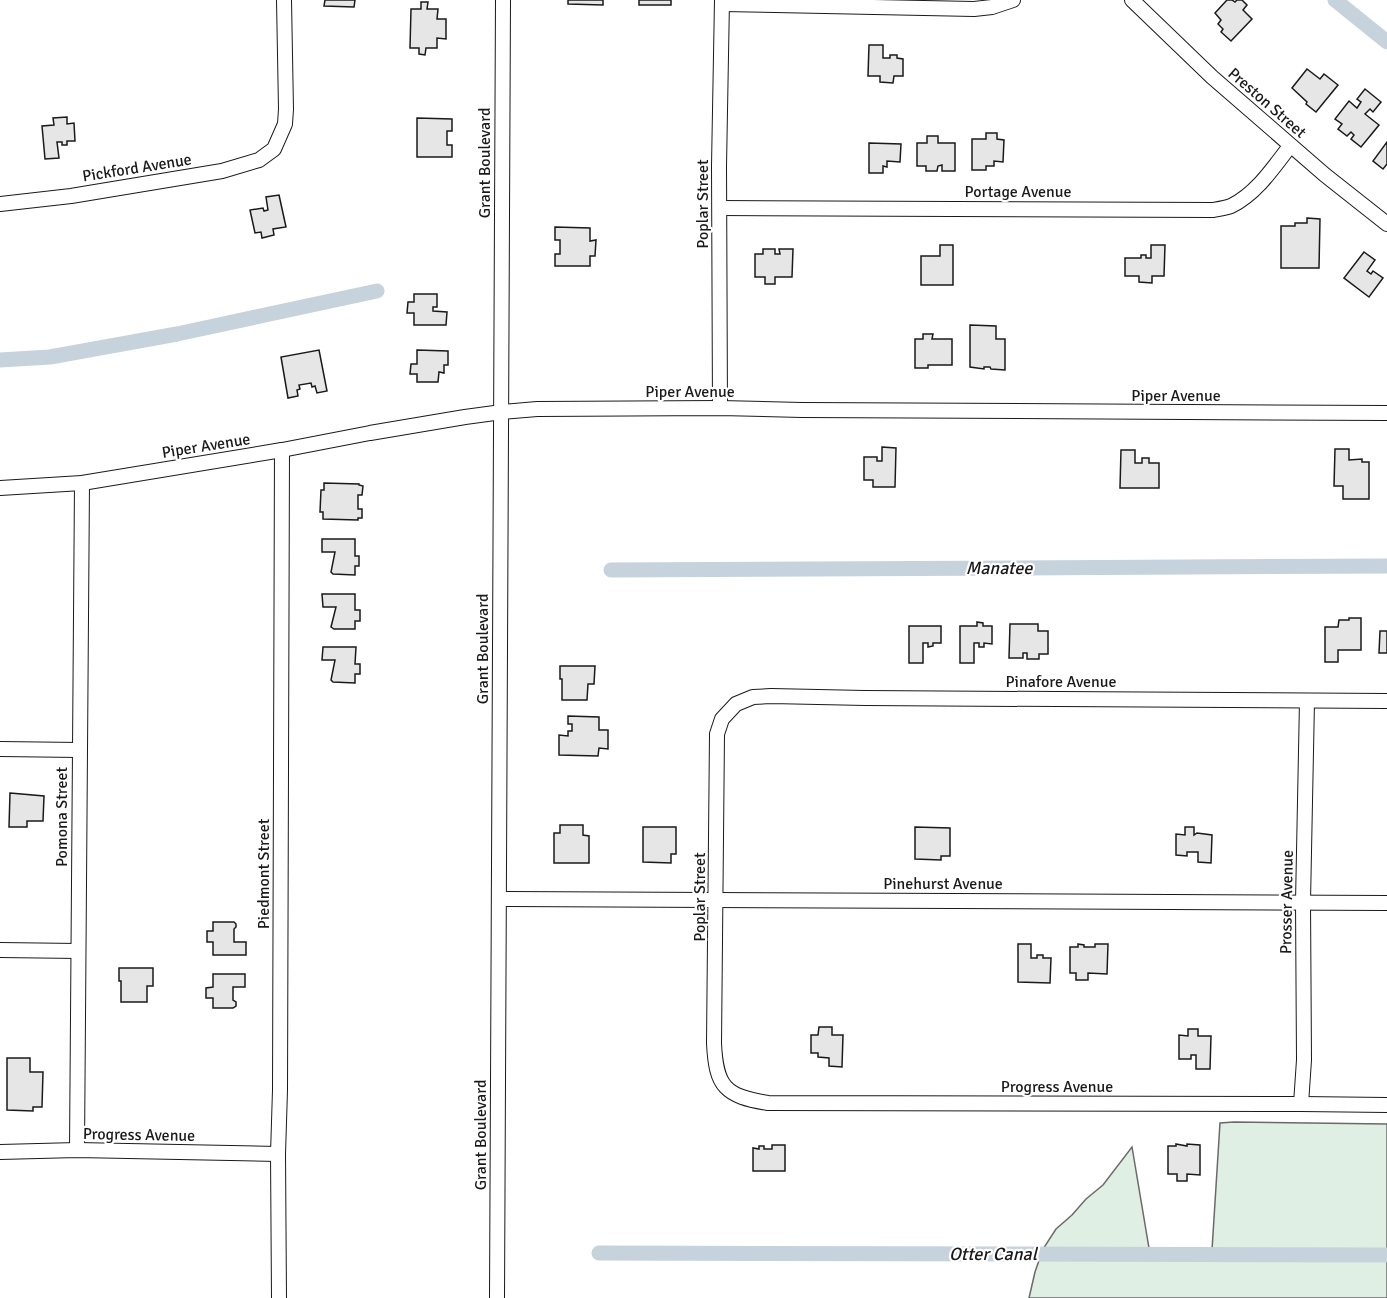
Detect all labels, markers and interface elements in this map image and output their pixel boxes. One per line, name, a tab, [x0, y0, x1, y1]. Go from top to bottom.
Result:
street label: Preston Street	[1224, 64, 1311, 143]
street label: Grant Boulevard	[475, 108, 495, 218]
street label: Pickford Avenue	[81, 149, 193, 187]
street label: Poplar Street	[693, 159, 713, 249]
street label: Portage Avenue	[965, 182, 1071, 202]
street label: Piper Avenue	[645, 382, 735, 402]
street label: Piper Avenue	[1131, 386, 1221, 406]
street label: Piper Avenue	[160, 429, 252, 463]
water label: Manatee	[966, 557, 1033, 579]
street label: Grant Boulevard	[473, 594, 493, 704]
street label: Pinafore Avenue	[1006, 672, 1116, 692]
street label: Pomona Street	[52, 767, 72, 867]
street label: Piedmont Street	[254, 818, 274, 929]
street label: Prosser Avenue	[1276, 850, 1298, 954]
street label: Poplar Street	[690, 852, 710, 942]
street label: Pinehurst Avenue	[883, 874, 1003, 894]
street label: Progress Avenue	[1001, 1077, 1113, 1097]
street label: Grant Boulevard	[471, 1080, 491, 1190]
street label: Progress Avenue	[83, 1124, 195, 1146]
water label: Otter Canal	[949, 1243, 1039, 1265]

